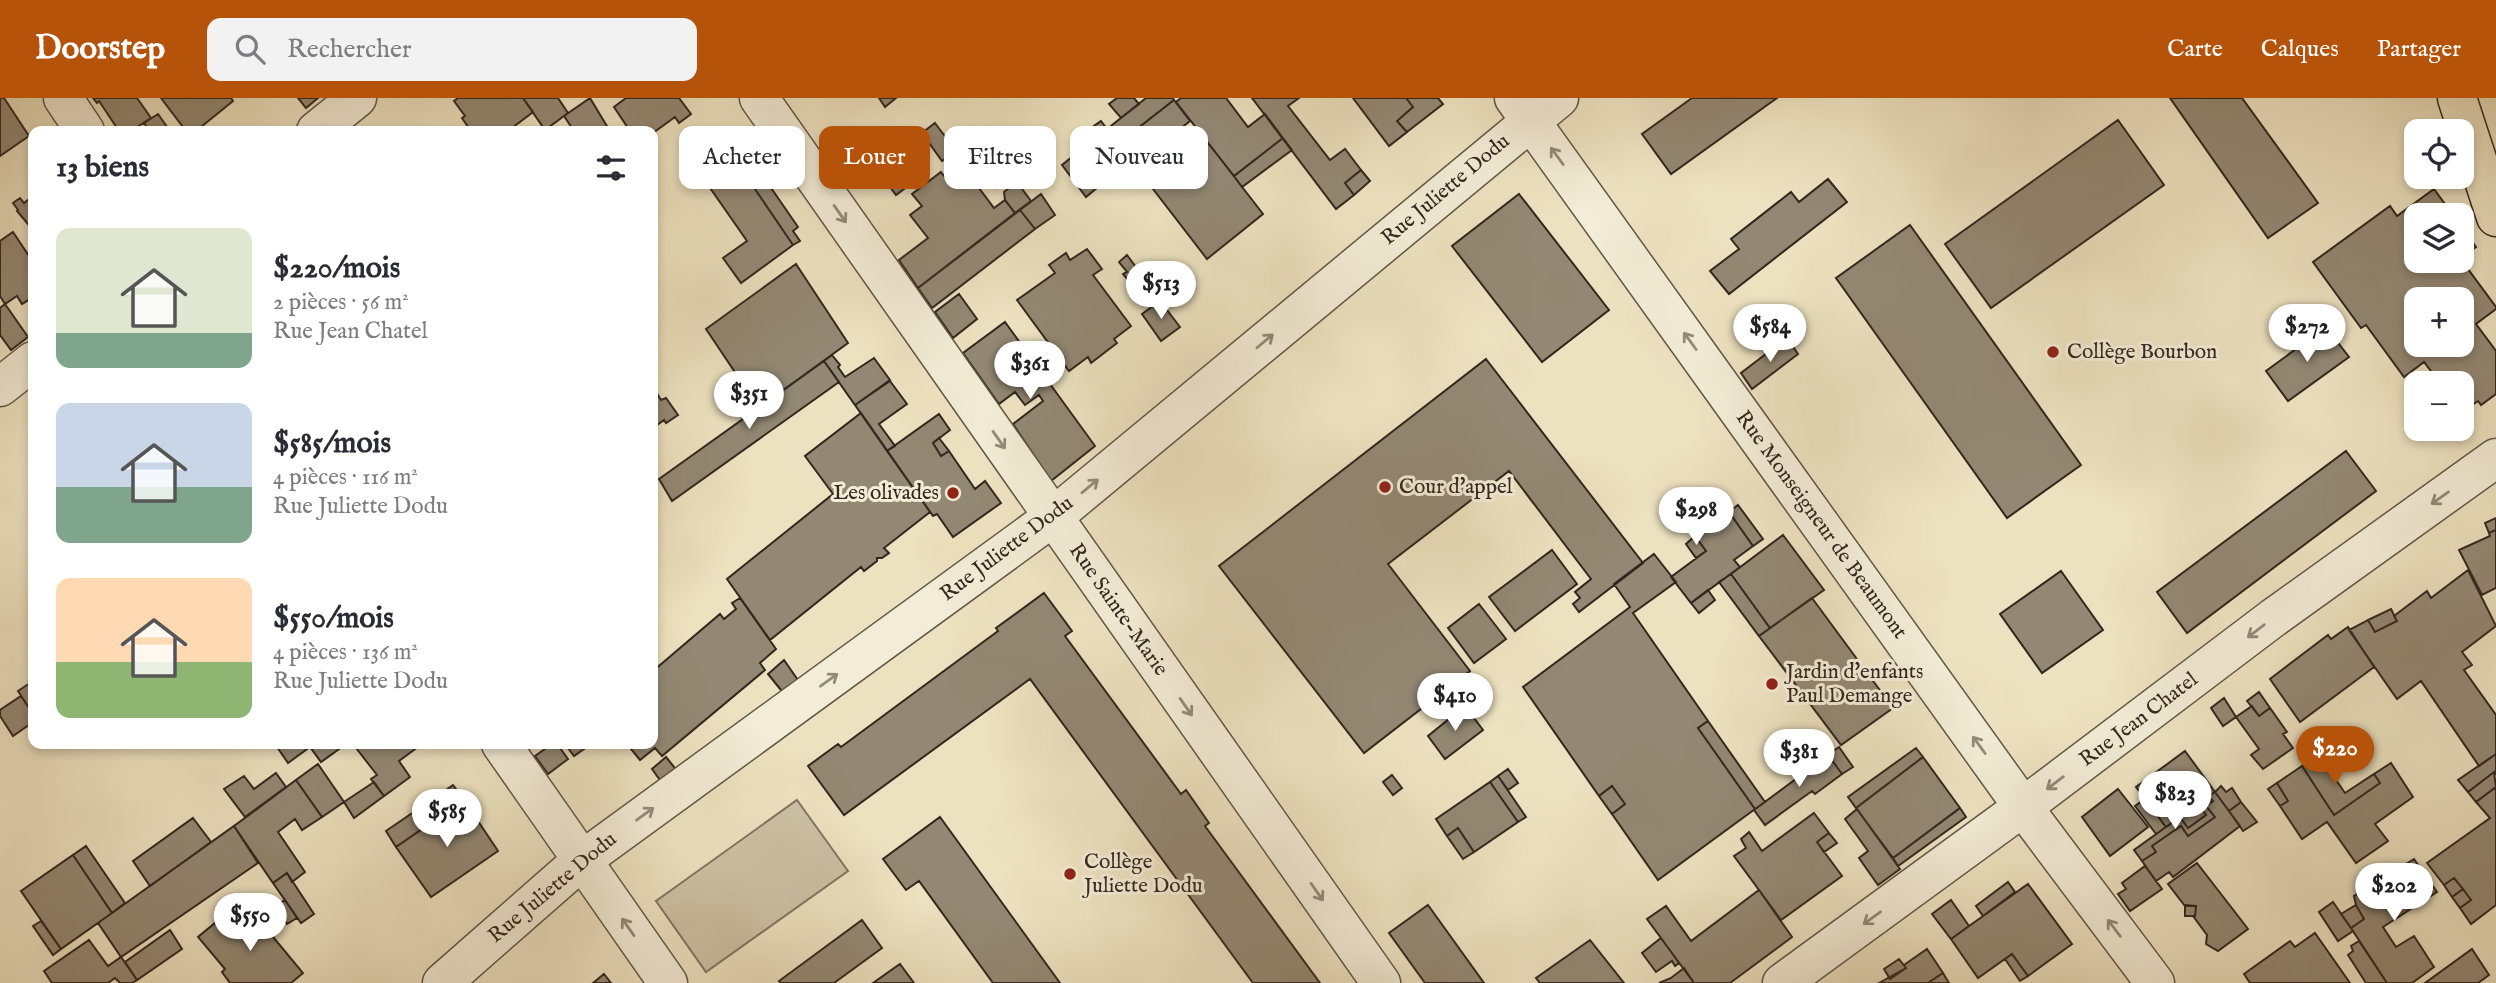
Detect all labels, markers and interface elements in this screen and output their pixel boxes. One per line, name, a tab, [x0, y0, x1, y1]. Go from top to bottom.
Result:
search box	[207, 18, 697, 81]
text: Doorstep	[35, 28, 165, 70]
icon: search	[231, 30, 269, 68]
text: Rechercher	[287, 33, 411, 66]
text: Carte	[2167, 34, 2223, 65]
text: Calques	[2261, 34, 2339, 65]
text: Partager	[2377, 34, 2461, 65]
map controls	[2404, 119, 2474, 441]
button: locate	[2404, 119, 2474, 189]
chip: Acheter	[679, 126, 805, 189]
chip: Louer	[819, 126, 930, 189]
chip: Filtres	[944, 126, 1056, 189]
chip: Nouveau	[1070, 126, 1208, 189]
street label: Rue Juliette Dodu	[1376, 128, 1516, 252]
one-way arrow	[1550, 147, 1564, 166]
text: 13 biens	[56, 149, 149, 187]
icon: filters	[592, 149, 630, 187]
button: layers	[2404, 203, 2474, 273]
one-way arrow	[833, 204, 847, 223]
text: $220/mois	[273, 250, 400, 288]
icon: home	[112, 256, 196, 340]
pin: $513	[1120, 262, 1202, 321]
text: $513	[1142, 269, 1180, 298]
button: +	[2404, 287, 2474, 357]
text: 2 pièces · 56 m²	[273, 288, 409, 317]
pin: $584	[1729, 304, 1811, 364]
pin: $272	[2266, 304, 2348, 364]
text: $584	[1749, 312, 1791, 341]
text: $272	[2285, 312, 2329, 341]
text: Rue Jean Chatel	[273, 317, 428, 346]
one-way arrow	[1682, 332, 1697, 351]
one-way arrow	[1255, 333, 1273, 349]
place label: Collège Bourbon	[2067, 339, 2217, 366]
pin: $361	[989, 342, 1071, 401]
marker: Collège Bourbon	[2045, 344, 2061, 360]
text: $361	[1010, 349, 1050, 378]
button: −	[2404, 371, 2474, 441]
pin: $351	[708, 372, 790, 431]
text: $351	[730, 379, 768, 408]
street label: Rue Monseigneur de Beaumont	[1729, 406, 1913, 644]
text: $585/mois	[273, 425, 391, 463]
one-way arrow	[992, 430, 1006, 449]
icon: home	[112, 431, 196, 515]
text: 4 pièces · 116 m²	[273, 463, 418, 492]
place label: Cour d'appel	[1399, 474, 1513, 501]
one-way arrow	[1080, 479, 1098, 494]
marker: Cour d'appel	[1377, 479, 1393, 495]
place label: Les olivades	[833, 480, 939, 507]
marker: Les olivades	[945, 485, 961, 501]
pin: $298	[1655, 488, 1737, 547]
street label: Rue Juliette Dodu	[935, 490, 1079, 608]
one-way arrow	[2431, 491, 2450, 505]
text: Rue Juliette Dodu	[273, 492, 448, 521]
text: $298	[1675, 495, 1717, 524]
street label: Rue Sainte-Marie	[1062, 538, 1174, 682]
text: $550/mois	[273, 600, 394, 638]
icon: home	[112, 606, 196, 690]
one-way arrow	[2247, 623, 2265, 638]
text: 4 pièces · 136 m²	[273, 638, 418, 667]
place label: Jardin d'enfants Paul Demange	[1784, 659, 1923, 710]
text: Rue Juliette Dodu	[273, 667, 448, 696]
street label: Rue Jean Chatel	[2074, 667, 2204, 773]
one-way arrow	[819, 673, 837, 688]
pin: $410	[1414, 674, 1496, 733]
marker: Jardin d'enfants Paul Demange	[1764, 676, 1780, 692]
text: $410	[1433, 681, 1477, 710]
one-way arrow	[1179, 697, 1193, 716]
pin: $220	[2294, 726, 2376, 786]
pin: $381	[1758, 730, 1840, 789]
text: $220	[2312, 734, 2358, 763]
one-way arrow	[1972, 736, 1986, 755]
text: $381	[1780, 737, 1818, 766]
pin: $823	[2134, 772, 2216, 831]
one-way arrow	[2046, 776, 2065, 791]
text: $823	[2154, 779, 2196, 808]
pin: $585	[406, 790, 488, 849]
text: $585	[428, 797, 466, 826]
one-way arrow	[635, 807, 654, 821]
street label: Rue Juliette Dodu	[483, 826, 623, 950]
place label: Collège Juliette Dodu	[1082, 849, 1203, 900]
pin: $202	[2353, 864, 2435, 923]
marker: Collège Juliette Dodu	[1062, 866, 1078, 882]
text: $202	[2371, 871, 2417, 900]
one-way arrow	[1310, 882, 1324, 901]
pin: $550	[209, 894, 291, 953]
text: $550	[230, 901, 270, 930]
one-way arrow	[1863, 911, 1882, 925]
one-way arrow	[621, 918, 635, 937]
one-way arrow	[2106, 920, 2121, 938]

